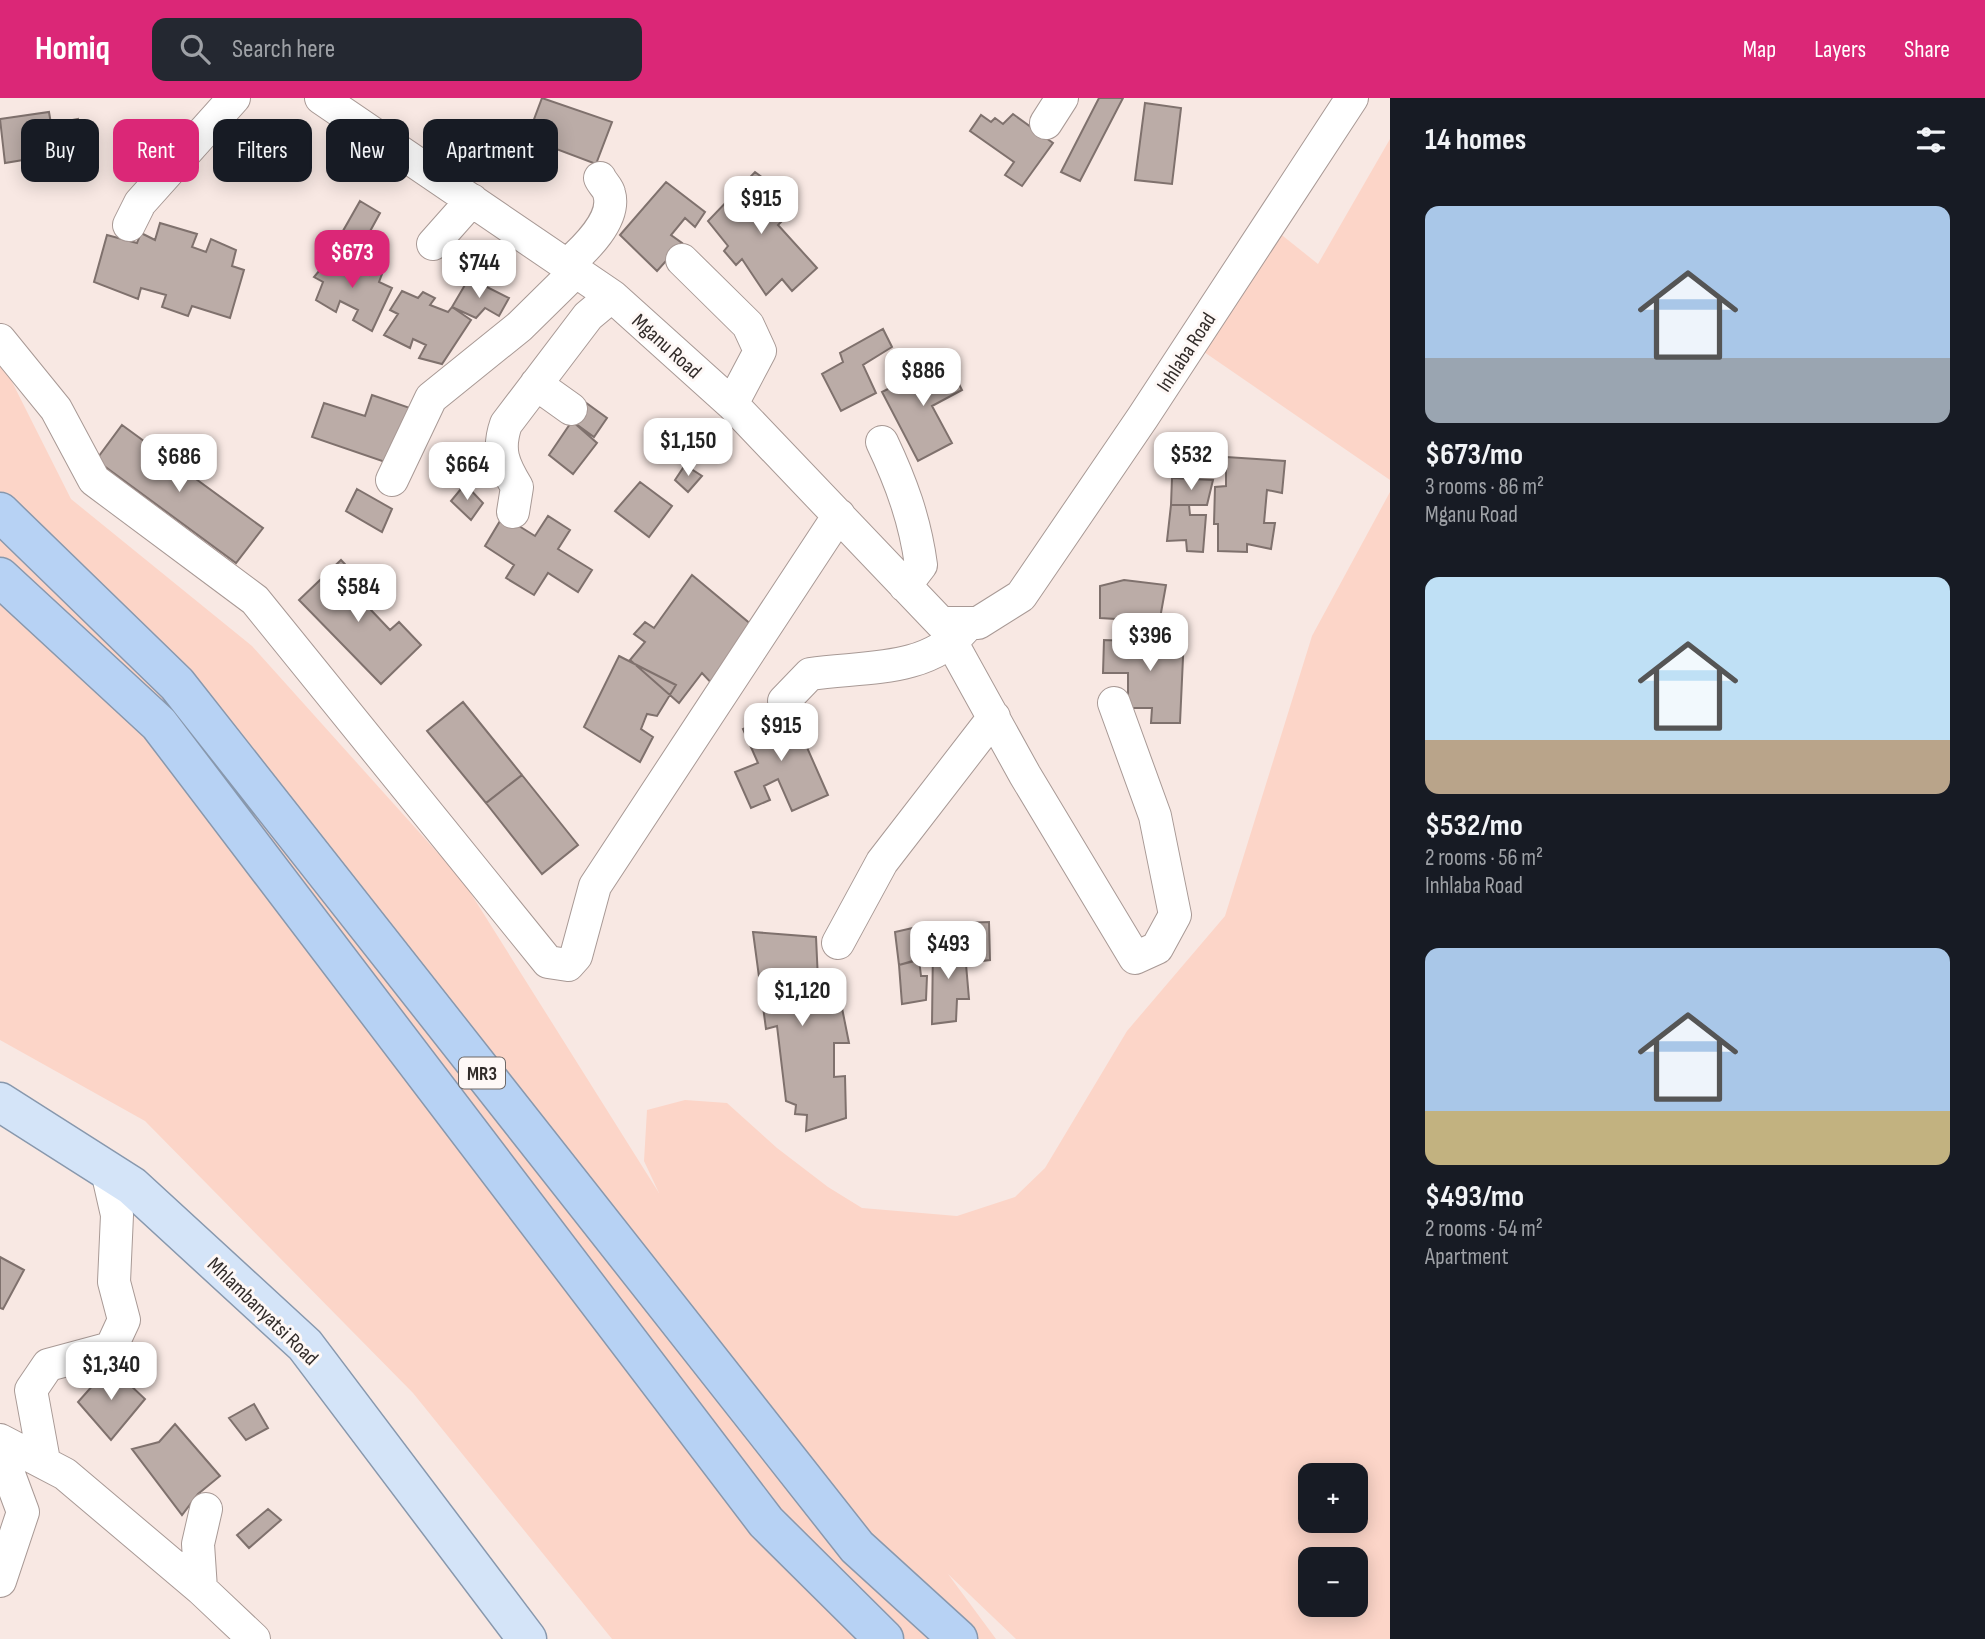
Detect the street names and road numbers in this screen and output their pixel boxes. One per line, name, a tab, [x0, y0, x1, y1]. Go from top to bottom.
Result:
street label: Inhlaba Road	[1152, 308, 1221, 397]
street label: Mganu Road	[627, 309, 707, 384]
road number: MR3	[459, 1057, 505, 1088]
street label: Mhlambanyatsi Road	[202, 1252, 323, 1371]

